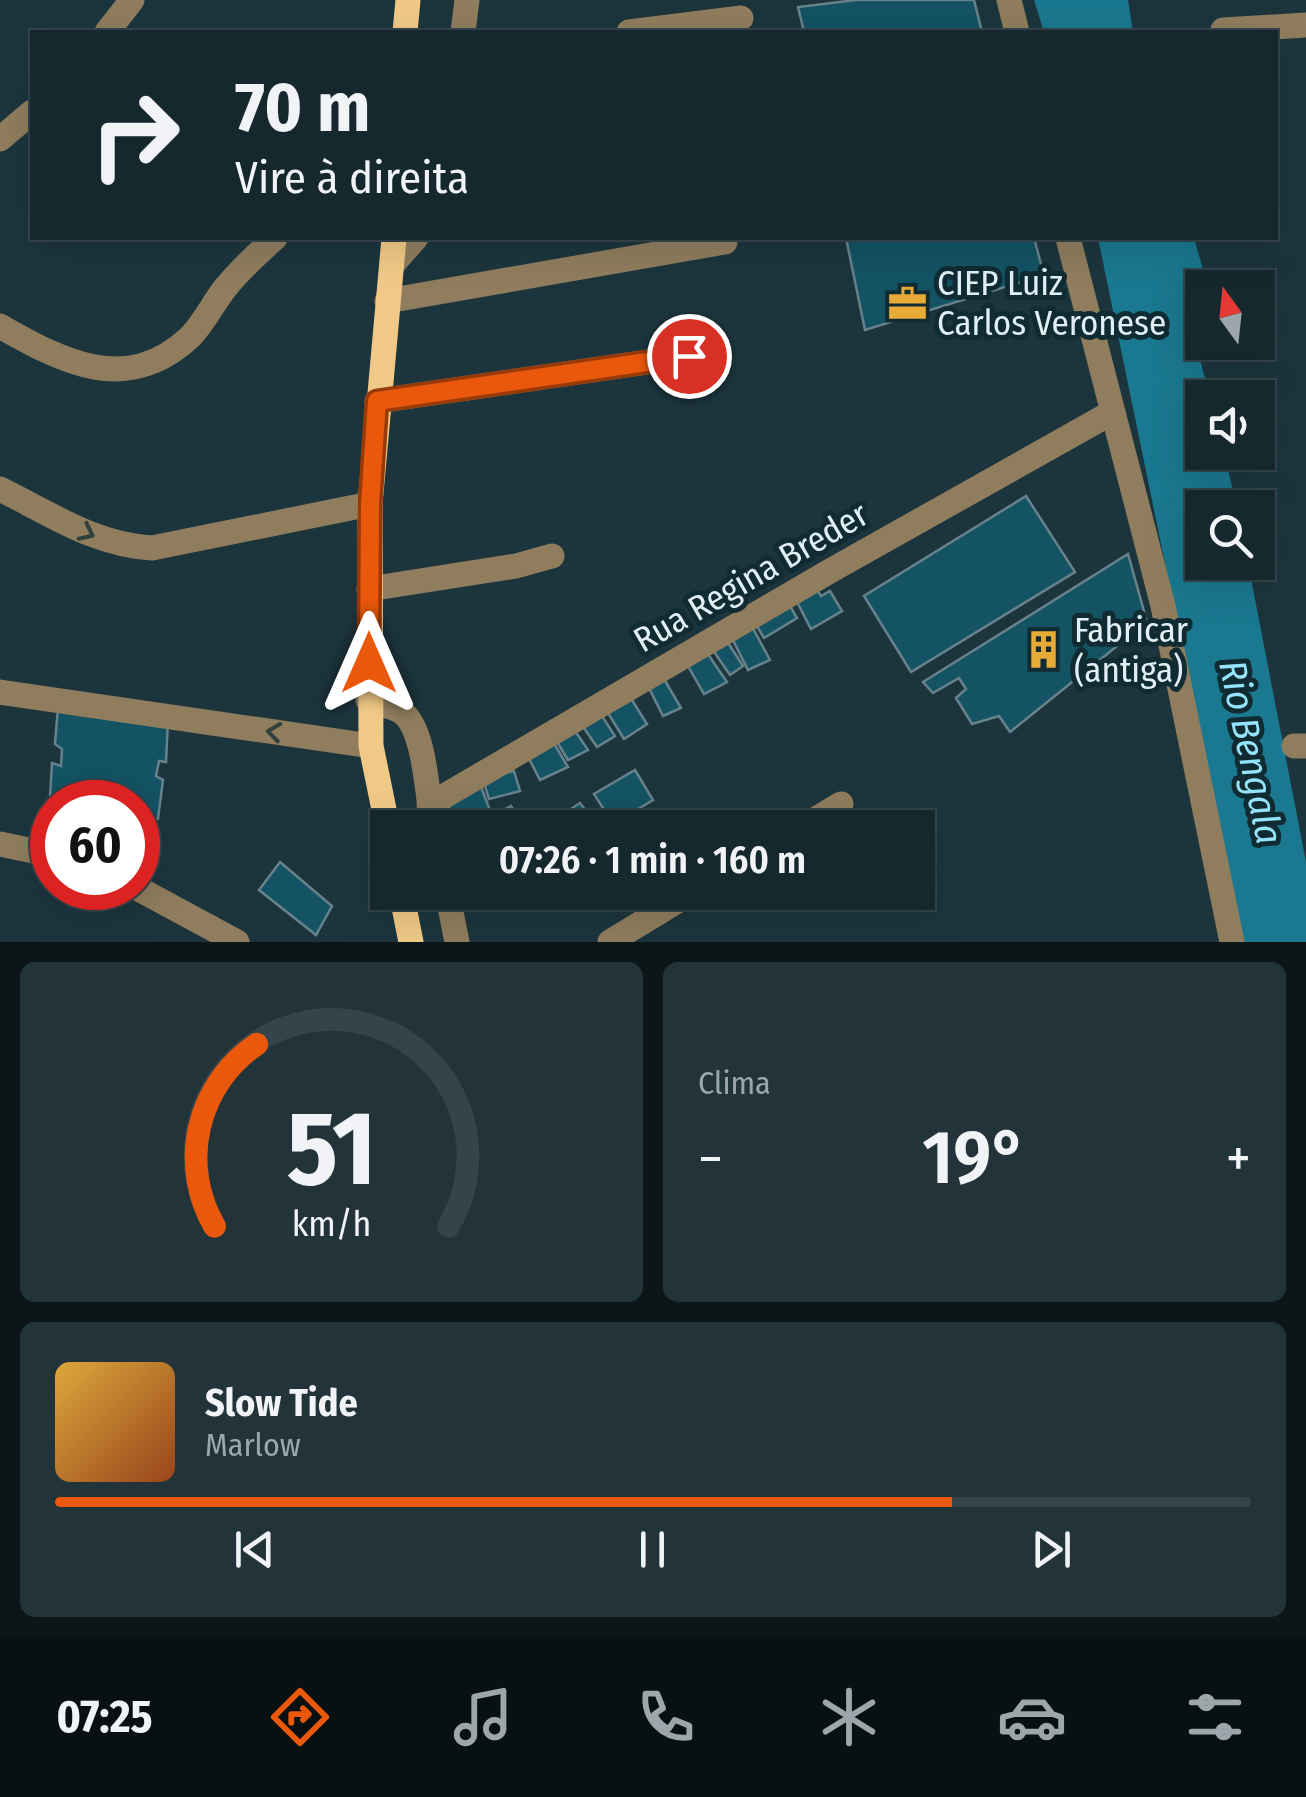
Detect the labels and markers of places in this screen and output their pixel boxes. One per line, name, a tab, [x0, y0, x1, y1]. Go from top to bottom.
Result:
place label: CIEP Luiz Carlos Veronese	[937, 262, 1166, 344]
office icon: CIEP Luiz Carlos Veronese	[886, 282, 928, 324]
pin	[647, 314, 732, 399]
place label: Fabricar (antiga)	[1074, 609, 1188, 691]
building icon: Fabricar (antiga)	[1023, 629, 1065, 671]

